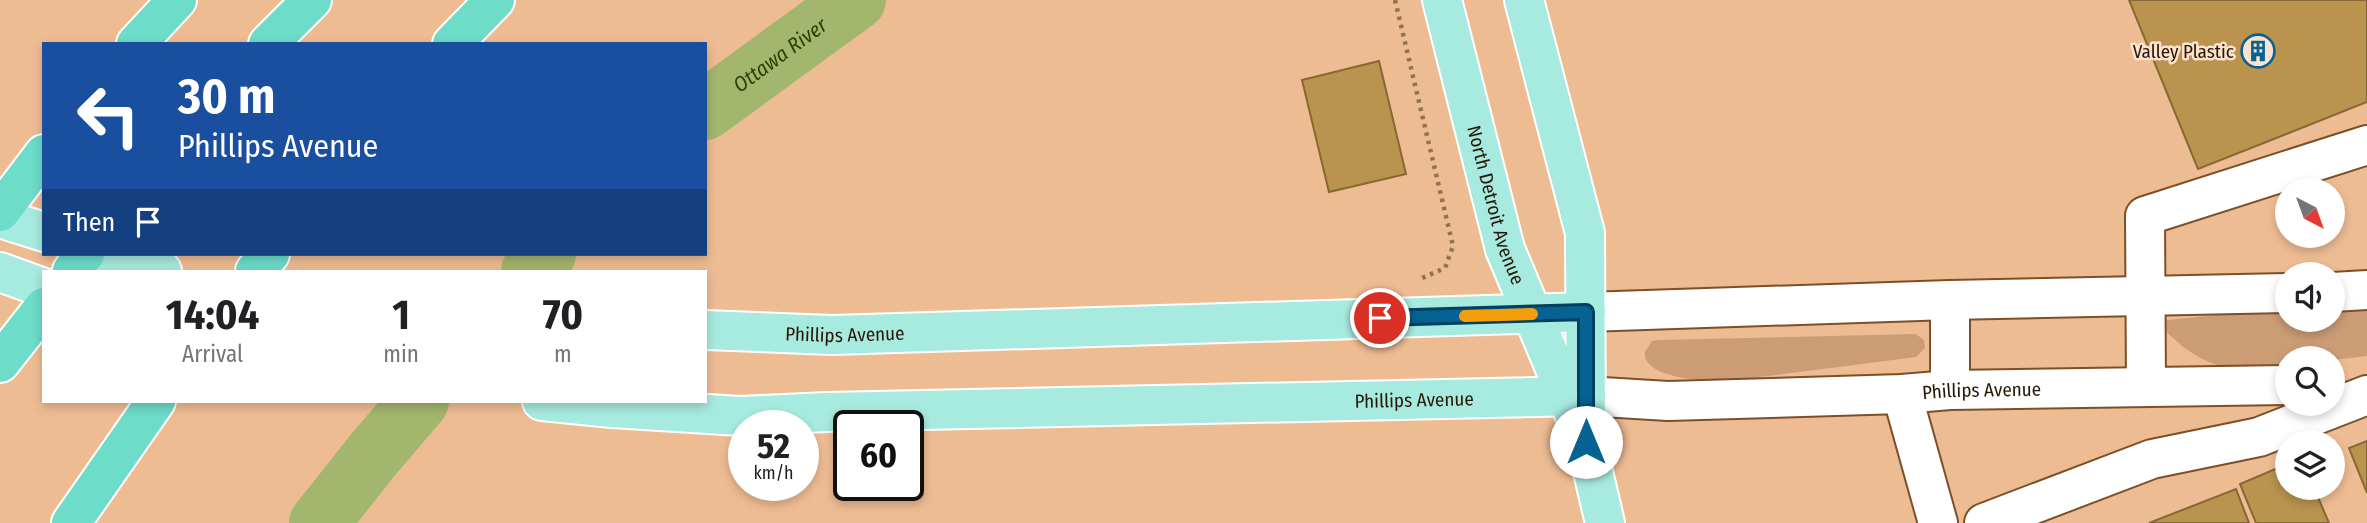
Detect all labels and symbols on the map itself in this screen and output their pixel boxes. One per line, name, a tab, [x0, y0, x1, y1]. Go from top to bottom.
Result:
water label: Ottawa River	[728, 12, 833, 98]
building icon: Valley Plastic	[2239, 32, 2277, 70]
place label: Valley Plastic	[2133, 40, 2234, 63]
street label: North Detroit Avenue	[1463, 123, 1530, 288]
north arrow	[2275, 178, 2345, 248]
pin	[1350, 288, 1410, 348]
street label: Phillips Avenue	[785, 321, 905, 347]
street label: Phillips Avenue	[1921, 377, 2041, 404]
street label: Phillips Avenue	[1354, 387, 1474, 412]
position arrow	[1549, 405, 1623, 479]
speed limit sign: 60	[833, 410, 924, 501]

